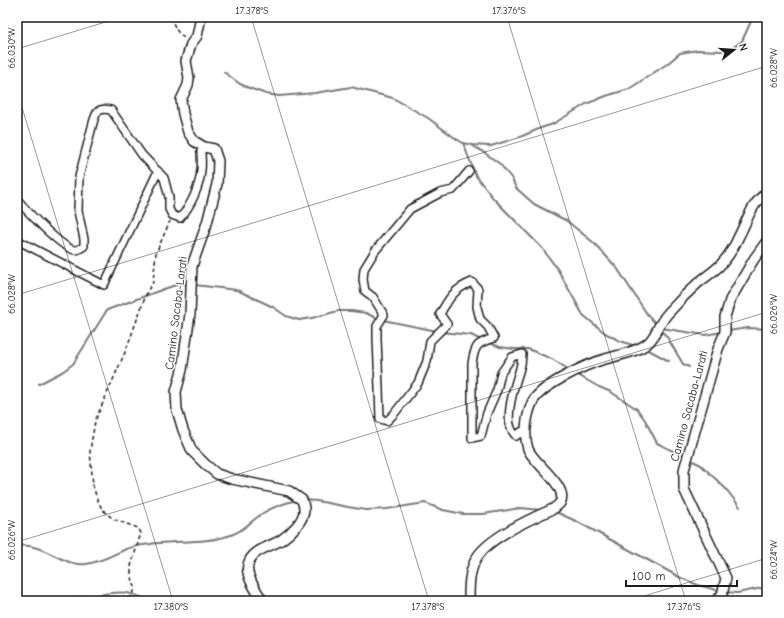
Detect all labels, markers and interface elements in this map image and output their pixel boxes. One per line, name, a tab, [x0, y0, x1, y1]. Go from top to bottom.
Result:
text: 17.378°S	[235, 5, 269, 17]
text: 17.376°S	[492, 5, 526, 17]
text: 66.030°W	[6, 27, 18, 68]
north arrow	[714, 30, 754, 70]
text: N	[736, 42, 750, 53]
text: 66.028°W	[768, 48, 780, 88]
street label: Camino Sacaba-Larati	[162, 255, 190, 371]
text: 66.028°W	[6, 274, 18, 314]
text: 66.026°W	[768, 294, 780, 334]
street label: Camino Sacaba-Larati	[667, 349, 711, 463]
text: 66.026°W	[6, 520, 18, 560]
text: 66.024°W	[768, 540, 780, 580]
scale bar	[626, 562, 737, 588]
text: 100 m	[632, 569, 665, 583]
text: 17.380°S	[154, 601, 189, 613]
text: 17.378°S	[411, 601, 445, 613]
text: 17.376°S	[667, 601, 701, 613]

